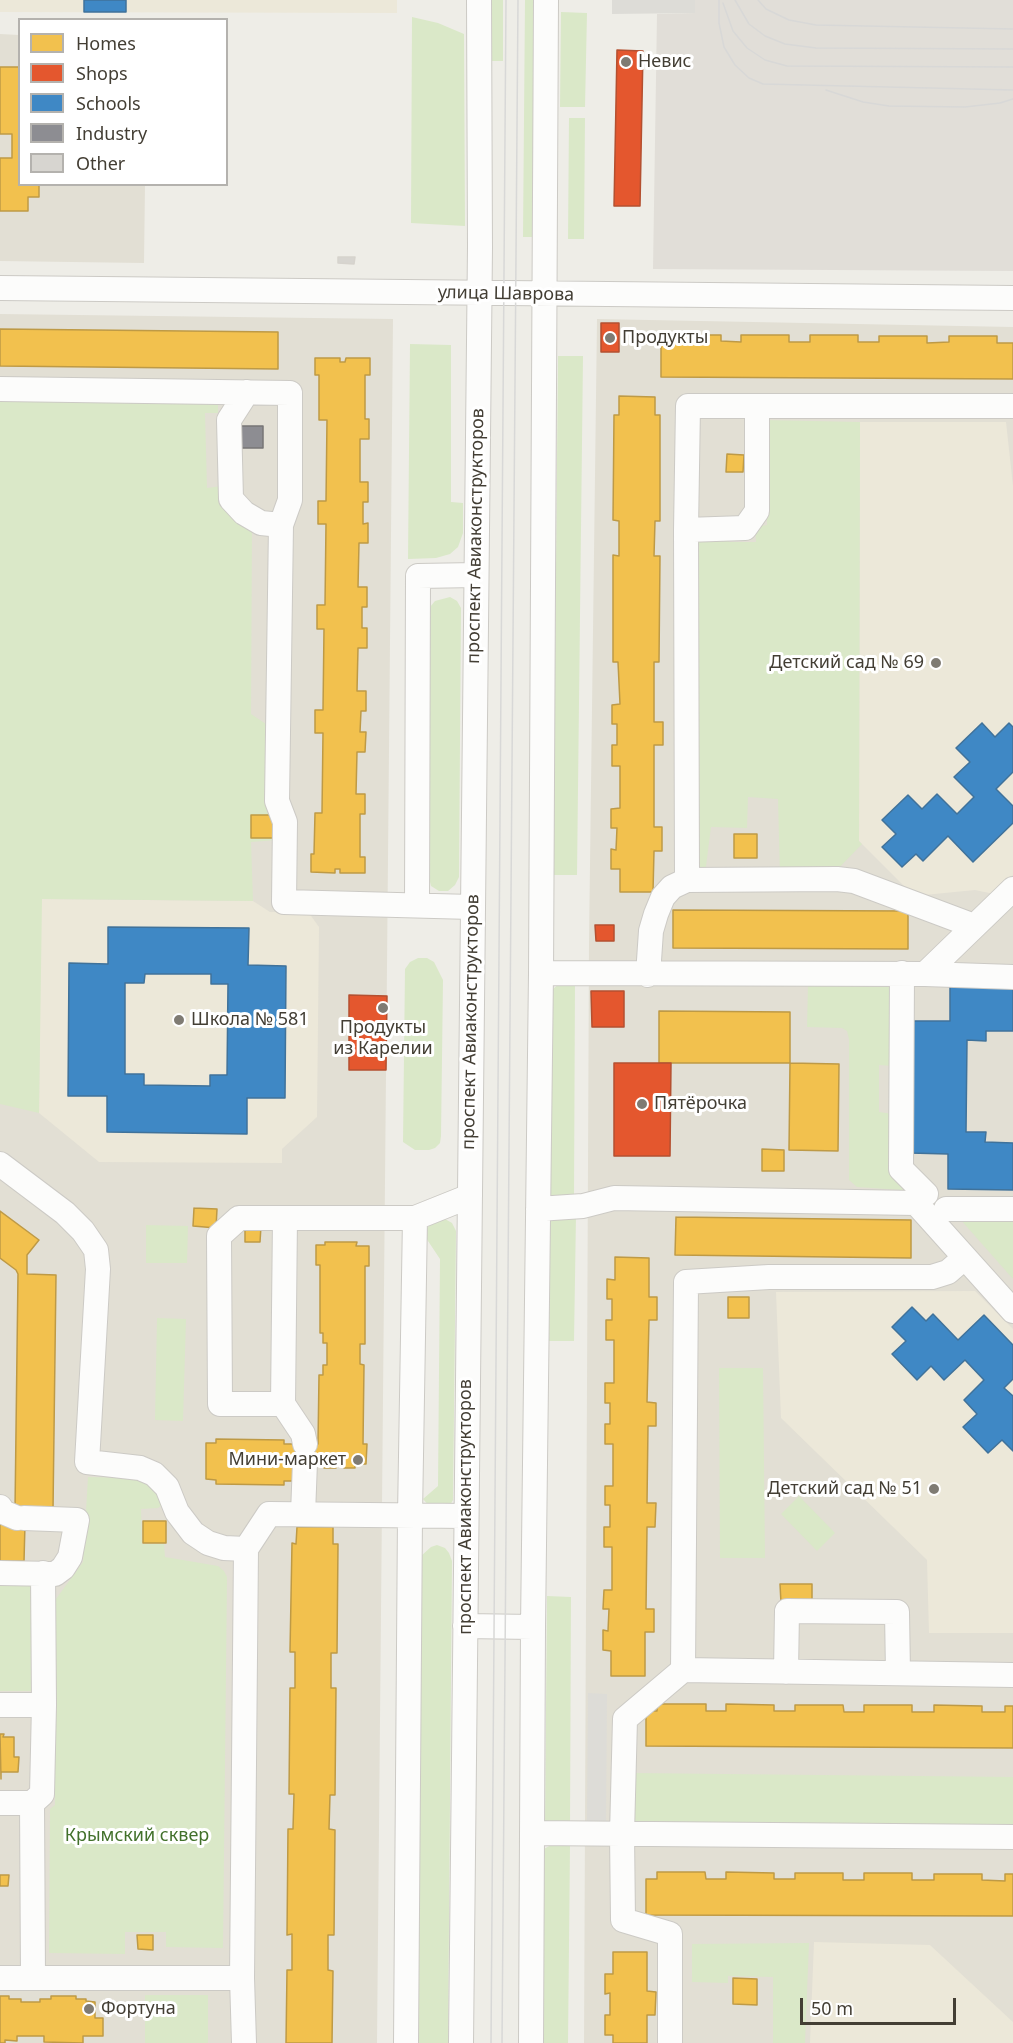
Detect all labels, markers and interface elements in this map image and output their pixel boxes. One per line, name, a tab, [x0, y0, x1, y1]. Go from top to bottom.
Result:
legend	[18, 18, 228, 186]
text: Homes	[76, 31, 136, 55]
place label: Невис	[638, 51, 691, 73]
marker: Невис	[619, 55, 633, 69]
text: Shops	[76, 61, 128, 85]
text: Schools	[76, 91, 141, 115]
text: Industry	[76, 121, 147, 145]
text: Other	[76, 151, 125, 175]
street label: улица Шаврова	[438, 282, 574, 306]
place label: Продукты	[622, 327, 708, 349]
marker: Продукты	[603, 331, 617, 345]
street label: проспект Авиаконструкторов	[463, 408, 489, 664]
place label: Детский сад № 69	[769, 652, 924, 674]
marker: Детский сад № 69	[929, 656, 943, 670]
street label: проспект Авиаконструкторов	[458, 894, 484, 1150]
marker: Продукты из Карелии	[376, 1001, 390, 1015]
place label: Школа № 581	[191, 1009, 309, 1031]
marker: Школа № 581	[172, 1013, 186, 1027]
place label: Продукты из Карелии	[333, 1017, 433, 1060]
place label: Пятёрочка	[654, 1093, 747, 1115]
marker: Пятёрочка	[635, 1097, 649, 1111]
street label: проспект Авиаконструкторов	[455, 1379, 477, 1635]
place label: Мини-маркет	[228, 1449, 346, 1471]
marker: Мини-маркет	[351, 1453, 365, 1467]
place label: Детский сад № 51	[767, 1478, 922, 1500]
marker: Детский сад № 51	[927, 1482, 941, 1496]
park label: Крымский сквер	[65, 1825, 209, 1847]
scale bar	[803, 1986, 959, 2024]
text: 50 m	[811, 1996, 853, 2020]
place label: Фортуна	[101, 1998, 176, 2020]
marker: Фортуна	[82, 2002, 96, 2016]

